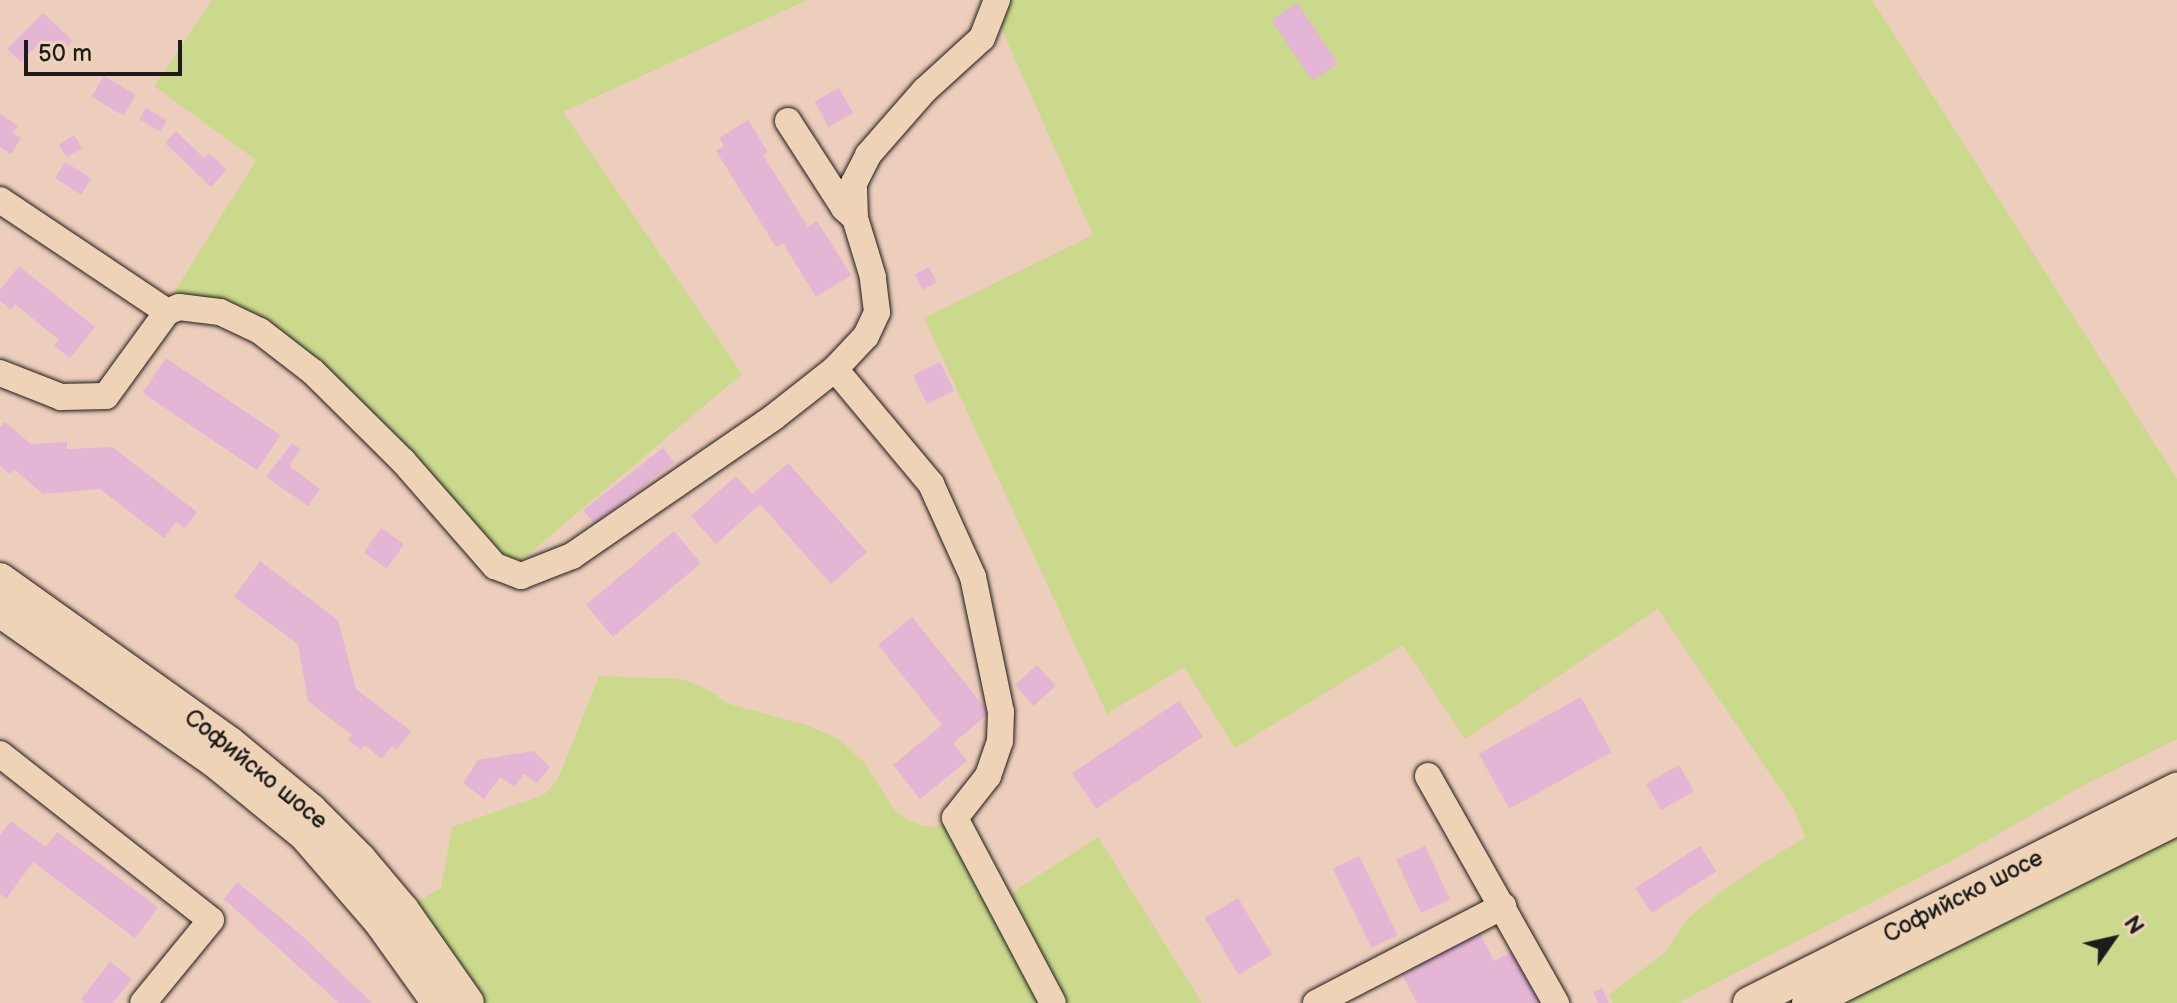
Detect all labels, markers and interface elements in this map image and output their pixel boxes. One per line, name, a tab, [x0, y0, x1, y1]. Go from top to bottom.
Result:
scale bar	[28, 24, 186, 74]
text: 50 m	[38, 39, 92, 68]
street label: Софийско шосе	[179, 703, 333, 835]
street label: Софийско шосе	[1878, 843, 2048, 949]
north arrow	[2073, 899, 2153, 979]
text: N	[2117, 911, 2149, 940]

